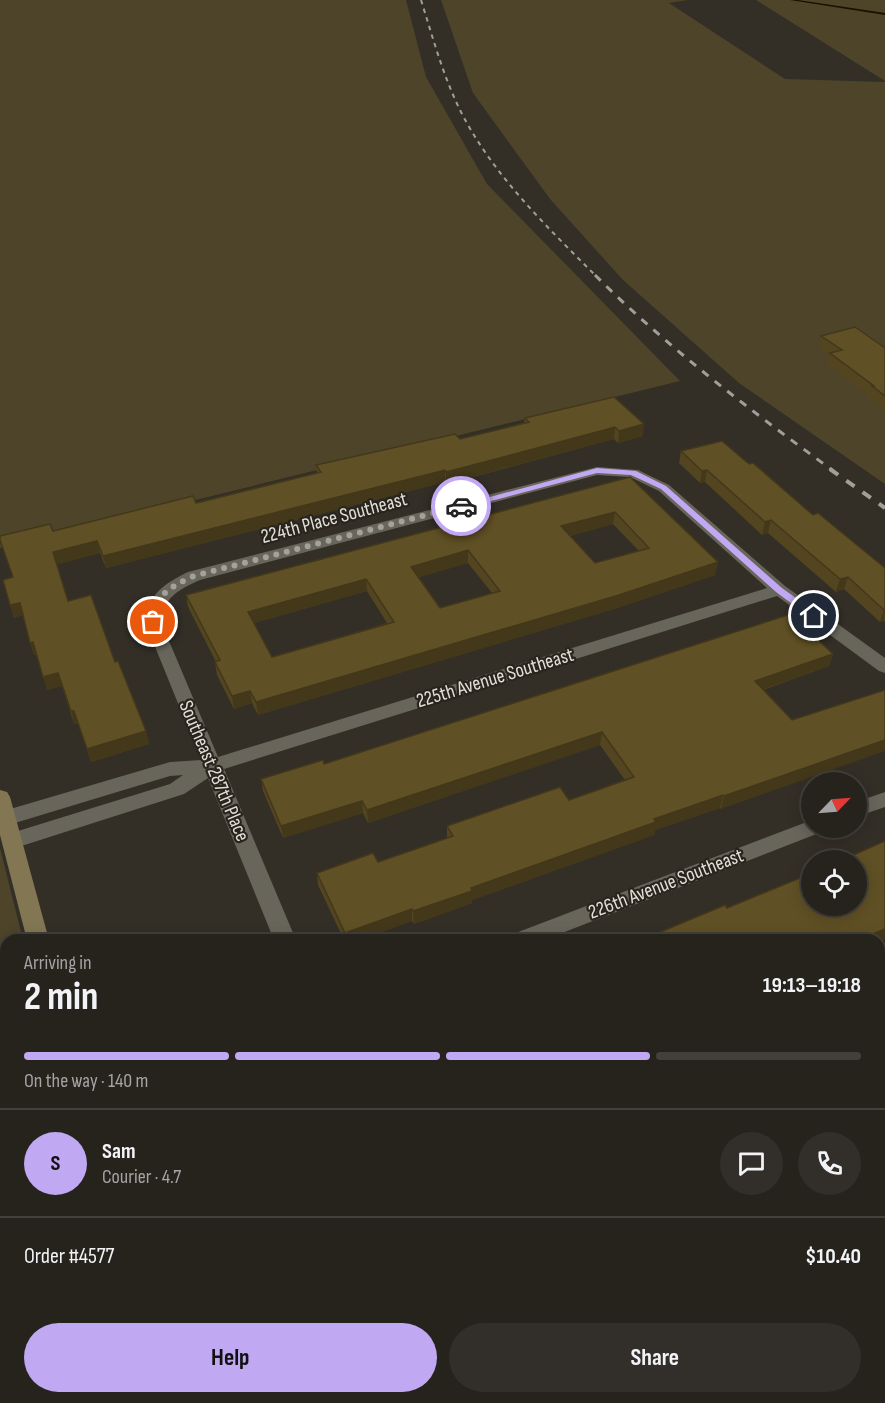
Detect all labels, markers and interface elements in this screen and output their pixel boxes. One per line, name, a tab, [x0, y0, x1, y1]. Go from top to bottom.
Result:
courier	[431, 476, 491, 536]
street label: 224th Place Southeast	[258, 487, 410, 549]
icon: car	[445, 490, 478, 523]
pin	[788, 590, 839, 641]
pin	[127, 596, 178, 647]
icon: home	[797, 599, 830, 632]
icon: bag	[136, 605, 169, 638]
street label: 225th Avenue Southeast	[413, 643, 577, 713]
street label: Southeast 287th Place	[173, 697, 255, 845]
north arrow	[801, 772, 867, 838]
map controls	[801, 772, 867, 916]
street label: 226th Avenue Southeast	[585, 843, 747, 925]
button: locate	[801, 850, 867, 916]
text: Arriving in	[24, 951, 92, 975]
text: 19:13–19:18	[763, 972, 861, 999]
text: 2 min	[24, 974, 98, 1021]
text: On the way · 140 m	[24, 1069, 148, 1093]
button: chat	[720, 1132, 783, 1195]
button: phone	[798, 1132, 861, 1195]
text: Sam	[102, 1138, 136, 1165]
text: S	[51, 1150, 60, 1177]
text: Courier · 4.7	[102, 1165, 181, 1189]
text: Order #4577	[24, 1243, 114, 1270]
text: $10.40	[805, 1243, 861, 1270]
button: Help	[24, 1323, 437, 1392]
button: Share	[449, 1323, 861, 1392]

